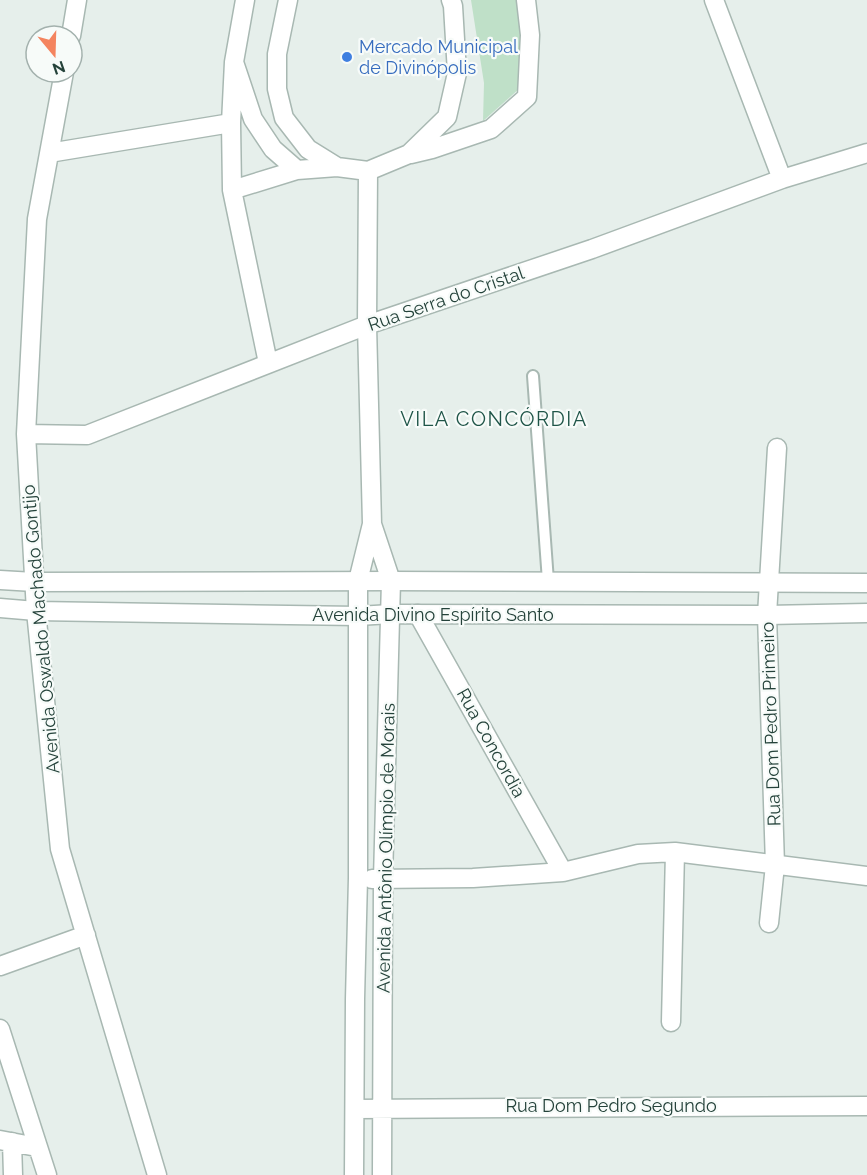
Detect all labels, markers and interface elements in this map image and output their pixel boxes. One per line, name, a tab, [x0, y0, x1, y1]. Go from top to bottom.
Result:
north arrow	[24, 24, 84, 84]
place label: Mercado Municipal de Divinópolis	[359, 36, 518, 78]
marker: Mercado Municipal de Divinópolis	[340, 50, 354, 64]
text: N	[50, 57, 68, 79]
street label: Rua Serra do Cristal	[365, 262, 527, 335]
district label: VILA CONCÓRDIA	[400, 407, 588, 431]
street label: Avenida Oswaldo Machado Gontijo	[17, 483, 64, 774]
street label: Avenida Divino Espírito Santo	[312, 604, 554, 625]
street label: Rua Dom Pedro Primeiro	[756, 621, 785, 827]
street label: Rua Concordia	[453, 684, 530, 801]
street label: Avenida Antônio Olímpio de Morais	[372, 702, 399, 993]
street label: Rua Dom Pedro Segundo	[505, 1095, 717, 1116]

